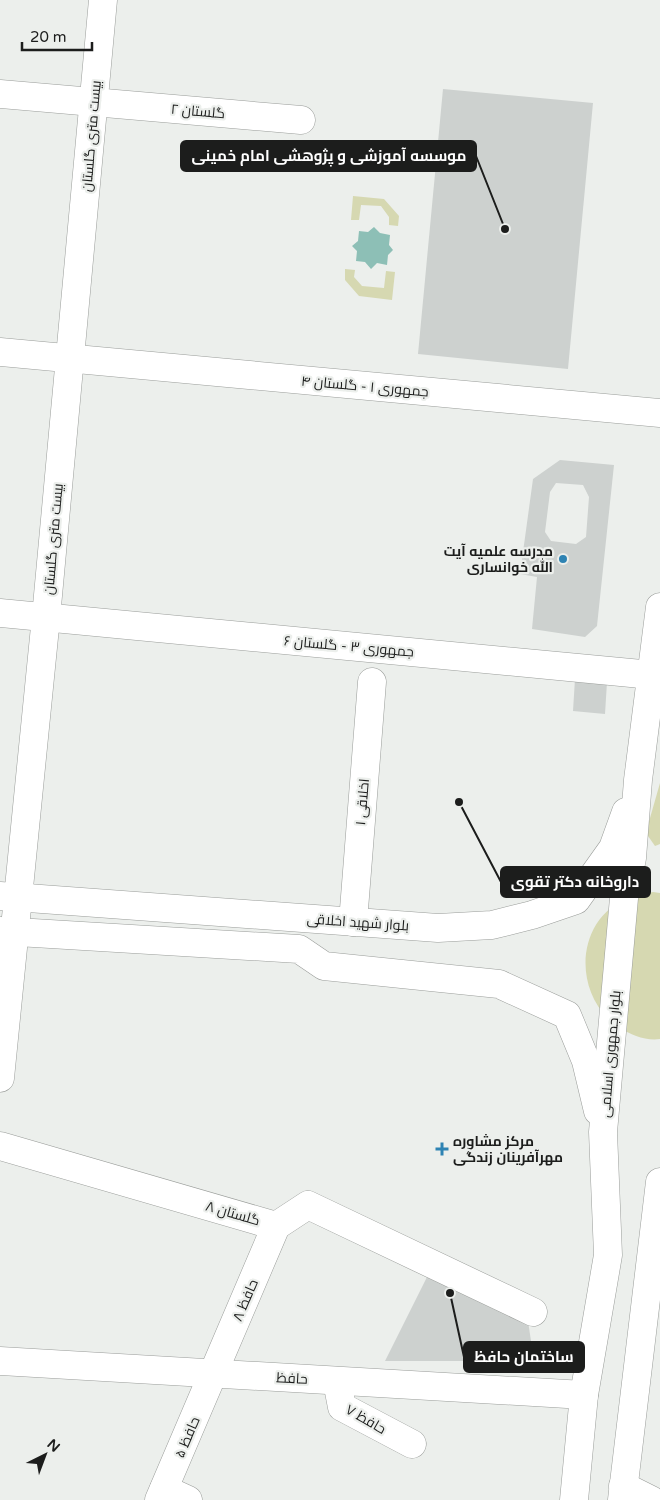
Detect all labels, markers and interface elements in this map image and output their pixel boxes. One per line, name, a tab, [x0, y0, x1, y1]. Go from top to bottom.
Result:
scale bar	[22, 20, 92, 52]
text: 20 m	[30, 28, 67, 46]
street label: بیست متری گلستان	[78, 80, 105, 192]
street label: گلستان ۲	[170, 101, 226, 122]
callout: موسسه آموزشی و پژوهشی امام خمینی	[181, 141, 476, 171]
text: موسسه آموزشی و پژوهشی امام خمینی	[192, 147, 467, 167]
street label: جمهوری ۱ - گلستان ۴	[300, 372, 429, 401]
street label: بیست متری گلستان	[40, 483, 67, 595]
place label: مدرسه علمیه آیت الله خوانساری	[444, 543, 553, 576]
marker: مدرسه علمیه آیت الله خوانساری	[557, 553, 569, 565]
street label: جمهوری ۳ - گلستان ۶	[283, 632, 415, 661]
street label: اخلاقی ۱	[352, 778, 373, 826]
callout: داروخانه دکتر تقوی	[501, 867, 650, 897]
text: داروخانه دکتر تقوی	[511, 873, 639, 891]
street label: بلوار شهید اخلاقی	[306, 910, 410, 935]
street label: بلوار جمهوری اسلامی	[596, 990, 625, 1118]
place label: مرکز مشاوره مهرآفرینان زندگی	[453, 1133, 563, 1166]
marker: مرکز مشاوره مهرآفرینان زندگی	[435, 1142, 449, 1156]
street label: گلستان ۸	[204, 1198, 262, 1229]
street label: حافظ ۸	[229, 1277, 262, 1324]
callout: ساختمان حافظ	[464, 1342, 584, 1372]
text: ساختمان حافظ	[474, 1348, 574, 1366]
street label: حافظ	[276, 1369, 308, 1388]
street label: حافظ ۷	[342, 1401, 389, 1438]
street label: حافظ ۵	[171, 1414, 204, 1460]
north arrow	[20, 1430, 70, 1480]
text: N	[43, 1436, 63, 1456]

